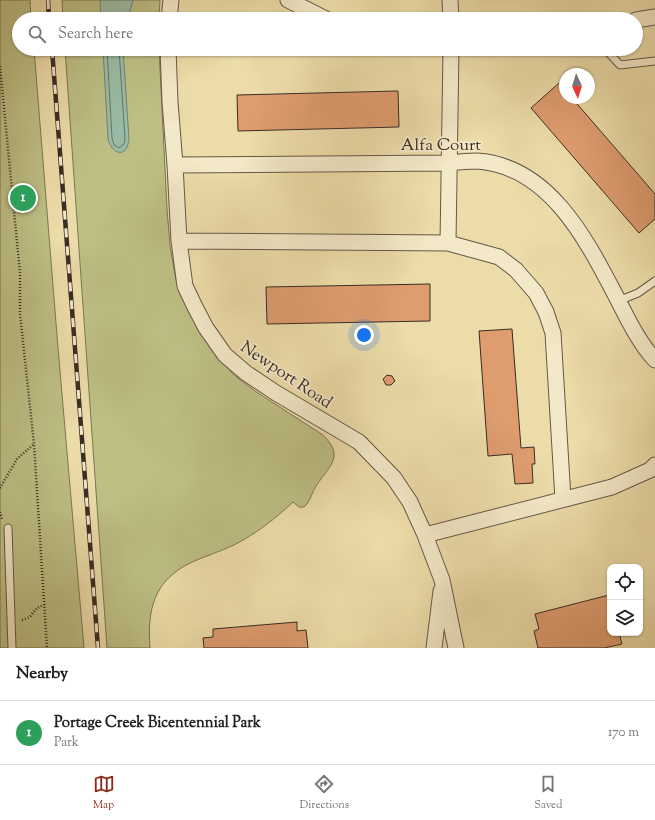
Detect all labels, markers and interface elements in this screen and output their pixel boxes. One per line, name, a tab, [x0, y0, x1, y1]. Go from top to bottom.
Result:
search box	[12, 12, 643, 56]
icon: search	[26, 23, 48, 45]
text: Search here	[58, 24, 133, 45]
north arrow	[559, 68, 595, 104]
street label: Alfa Court	[401, 134, 481, 158]
pin: 1	[10, 183, 36, 213]
your location	[354, 325, 374, 345]
street label: Newport Road	[235, 336, 337, 416]
map controls	[607, 564, 643, 636]
button: locate	[607, 564, 643, 600]
button: layers	[607, 600, 643, 636]
text: Nearby	[16, 662, 68, 686]
text: Portage Creek Bicentennial Park	[54, 713, 261, 734]
text: 1	[27, 724, 31, 742]
text: 170 m	[608, 724, 639, 742]
text: Park	[54, 734, 79, 752]
tab: Map	[93, 773, 115, 813]
tab: Directions	[300, 773, 349, 813]
tab: Saved	[534, 773, 562, 813]

